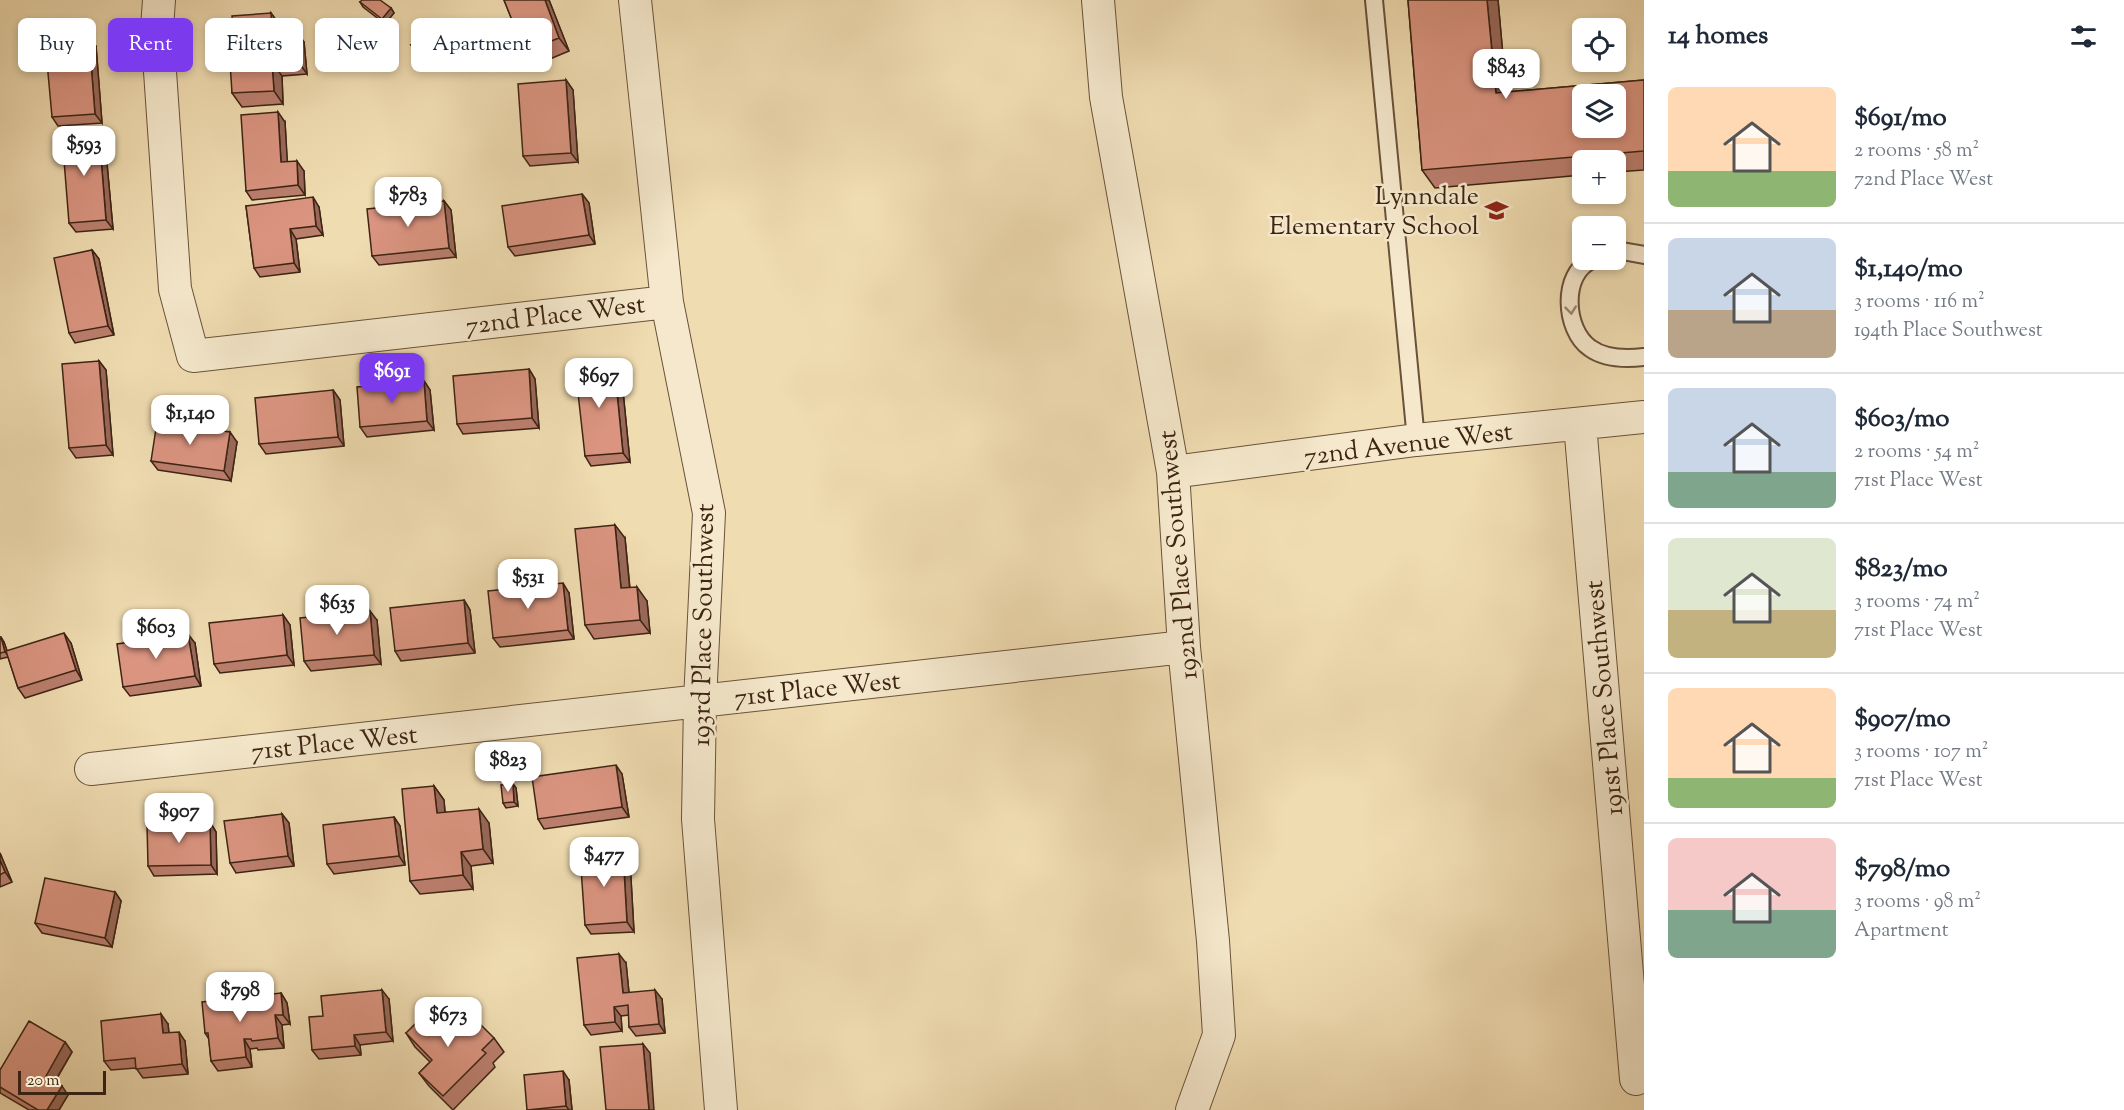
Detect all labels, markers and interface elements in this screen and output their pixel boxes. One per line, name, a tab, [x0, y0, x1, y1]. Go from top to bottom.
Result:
chip: Buy	[18, 18, 96, 72]
chip: Rent	[108, 18, 193, 72]
chip: Filters	[205, 18, 303, 72]
chip: New	[315, 18, 399, 72]
chip: Apartment	[411, 18, 552, 72]
map controls	[1572, 18, 1626, 270]
button: locate	[1572, 18, 1626, 72]
text: 14 homes	[1668, 18, 1768, 55]
icon: filters	[2067, 20, 2100, 53]
pin: $843	[1470, 49, 1542, 100]
text: $843	[1487, 54, 1525, 83]
button: layers	[1572, 84, 1626, 138]
text: $691/mo	[1854, 100, 1947, 137]
icon: home	[1716, 111, 1788, 183]
pin: $593	[48, 126, 120, 177]
text: $593	[66, 131, 102, 160]
text: 2 rooms · 58 m²	[1854, 137, 1979, 166]
button: +	[1572, 150, 1626, 204]
text: 72nd Place West	[1854, 166, 1993, 195]
pin: $783	[372, 177, 444, 228]
place label: Lynndale Elementary School	[1269, 179, 1479, 246]
text: $783	[389, 182, 427, 211]
school or university icon: Lynndale Elementary School	[1484, 197, 1510, 223]
button: −	[1572, 216, 1626, 270]
text: $1,140/mo	[1854, 251, 1963, 288]
icon: home	[1716, 262, 1788, 334]
street label: 72nd Place West	[463, 287, 647, 346]
text: 3 rooms · 116 m²	[1854, 288, 1985, 317]
one-way arrow	[1564, 305, 1577, 314]
text: 194th Place Southwest	[1854, 317, 2043, 346]
pin: $691	[356, 353, 428, 404]
text: $691	[373, 358, 411, 387]
pin: $697	[563, 358, 635, 409]
text: $697	[579, 363, 619, 392]
pin: $1,140	[141, 395, 239, 446]
text: $1,140	[165, 400, 215, 429]
text: $603/mo	[1854, 401, 1950, 438]
icon: home	[1716, 412, 1788, 484]
street label: 72nd Avenue West	[1302, 414, 1515, 477]
street label: 192nd Place Southwest	[1150, 428, 1209, 681]
text: 2 rooms · 54 m²	[1854, 438, 1979, 467]
text: 71st Place West	[1854, 467, 1982, 496]
street label: 193rd Place Southwest	[684, 503, 725, 747]
text: $823/mo	[1854, 551, 1948, 588]
pin: $531	[492, 559, 564, 610]
icon: home	[1716, 562, 1788, 634]
text: $531	[512, 564, 544, 593]
street label: 191st Place Southwest	[1577, 578, 1634, 817]
pin: $635	[301, 585, 373, 636]
text: 3 rooms · 74 m²	[1854, 588, 1980, 617]
text: $635	[319, 590, 355, 619]
pin: $603	[120, 609, 192, 660]
text: $603	[136, 614, 176, 643]
text: 71st Place West	[1854, 617, 1982, 646]
street label: 71st Place West	[732, 663, 902, 718]
text: $907/mo	[1854, 701, 1951, 738]
icon: home	[1716, 712, 1788, 784]
street label: 71st Place West	[249, 717, 419, 772]
text: 3 rooms · 107 m²	[1854, 738, 1988, 767]
pin: $823	[472, 742, 544, 793]
text: $823	[489, 747, 527, 776]
text: 71st Place West	[1854, 767, 1982, 796]
pin: $907	[143, 793, 215, 844]
text: $907	[159, 798, 199, 827]
pin: $477	[568, 837, 640, 888]
text: $477	[584, 842, 624, 871]
text: $798/mo	[1854, 851, 1950, 888]
icon: home	[1716, 862, 1788, 934]
text: 3 rooms · 98 m²	[1854, 888, 1981, 917]
text: Apartment	[1854, 917, 1949, 946]
pin: $798	[204, 972, 276, 1023]
text: $798	[220, 977, 260, 1006]
pin: $673	[412, 997, 484, 1048]
text: $673	[429, 1002, 467, 1031]
scale bar	[18, 1068, 106, 1096]
text: 20 m	[27, 1070, 60, 1093]

